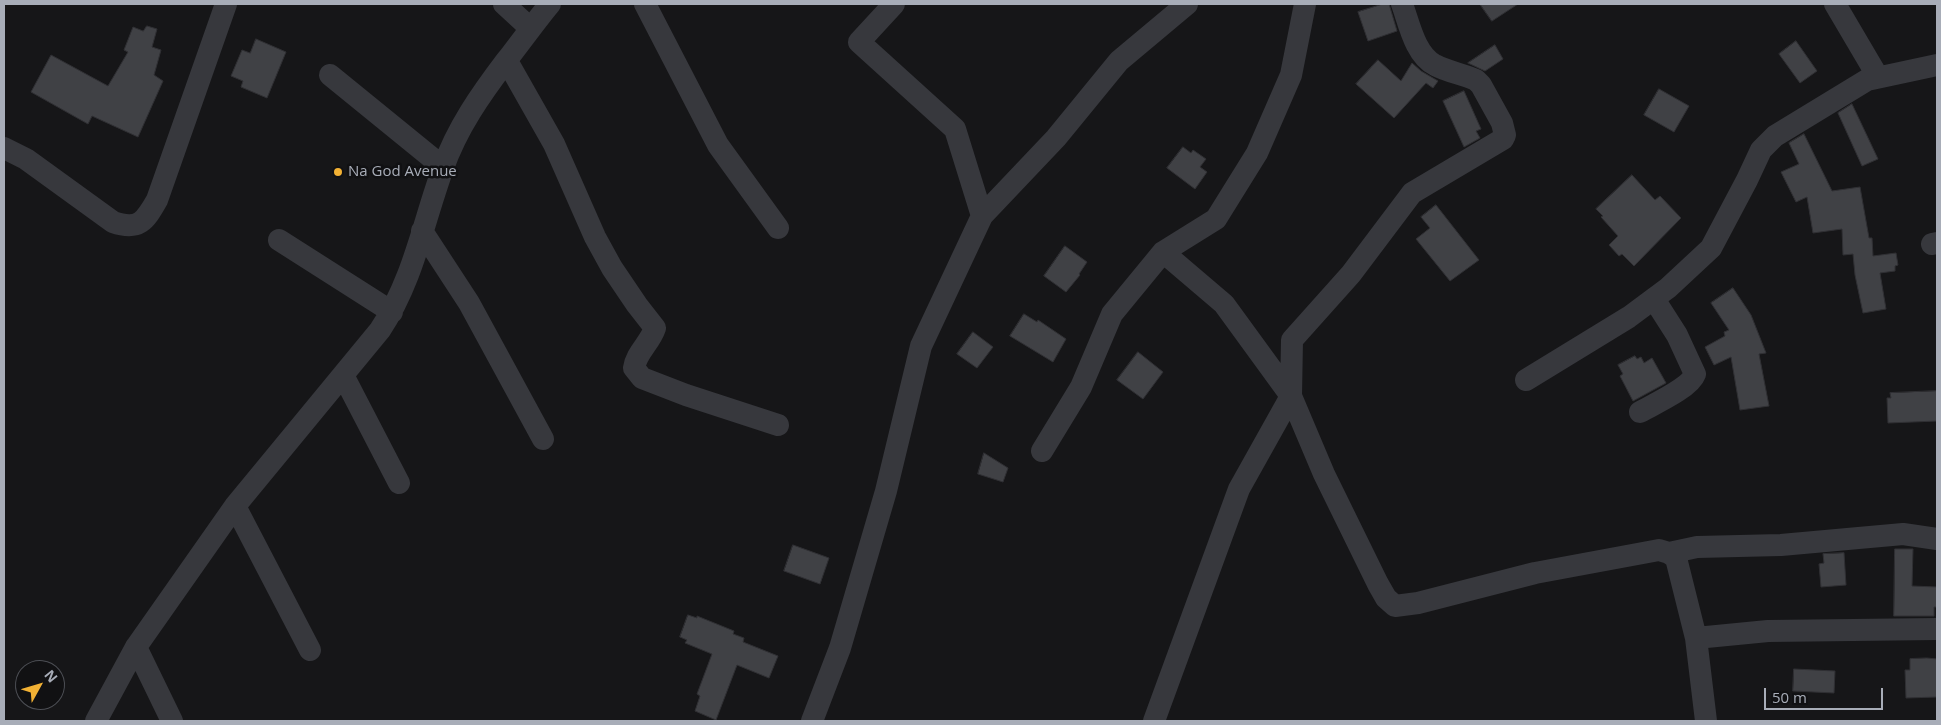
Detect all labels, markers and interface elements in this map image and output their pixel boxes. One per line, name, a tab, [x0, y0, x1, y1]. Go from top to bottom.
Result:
place label: Na God Avenue	[348, 163, 457, 181]
marker: Na God Avenue	[332, 166, 344, 178]
north arrow	[15, 660, 65, 710]
text: N	[40, 665, 62, 686]
scale bar	[1766, 678, 1885, 710]
text: 50 m	[1772, 687, 1807, 707]

